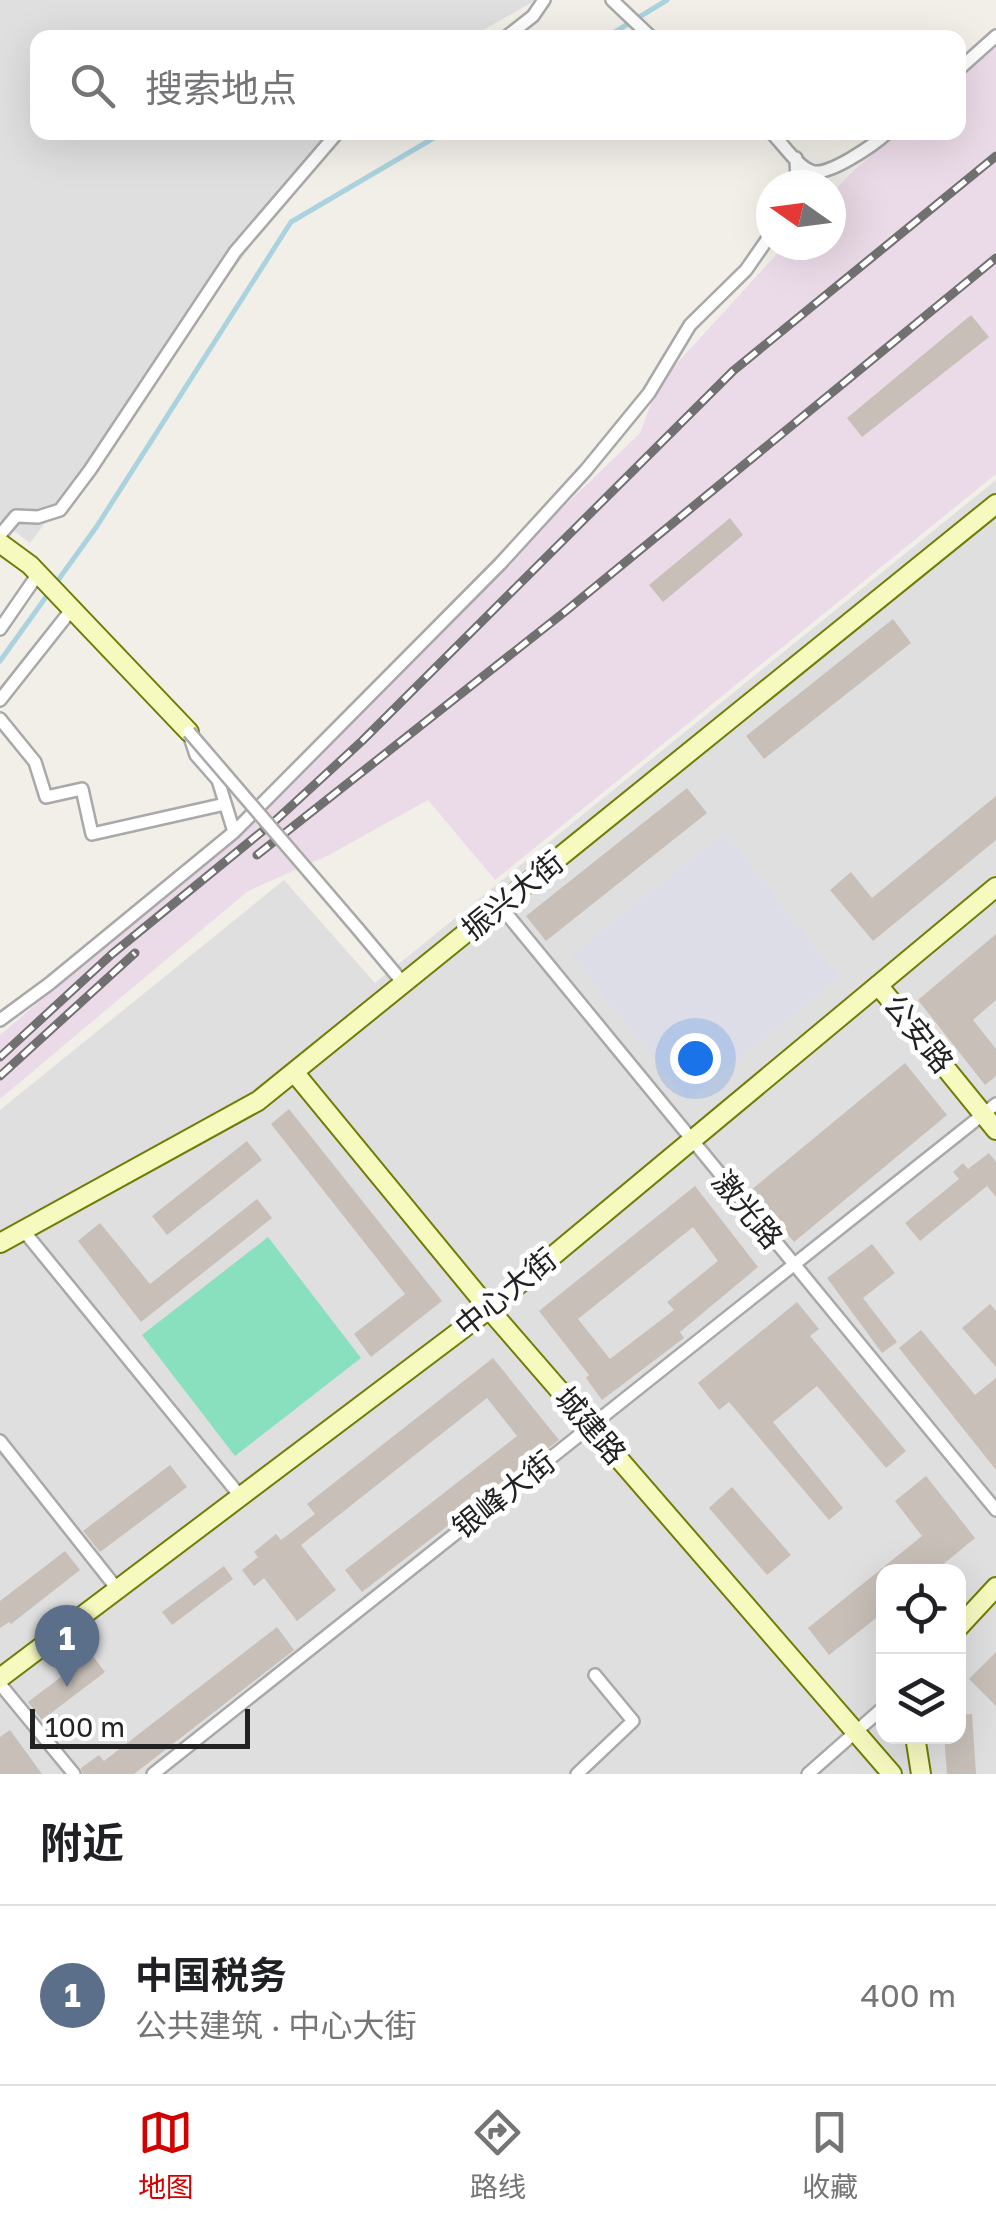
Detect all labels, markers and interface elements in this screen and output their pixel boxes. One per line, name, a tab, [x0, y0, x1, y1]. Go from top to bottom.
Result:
search box	[30, 30, 966, 140]
icon: search	[65, 58, 120, 113]
text: 搜索地点	[145, 65, 297, 110]
north arrow	[756, 170, 846, 260]
street label: 振兴大街	[454, 843, 570, 947]
street label: 公安路	[876, 987, 961, 1080]
your location	[670, 1033, 721, 1084]
street label: 激光路	[705, 1163, 790, 1255]
street label: 中心大街	[447, 1240, 563, 1344]
street label: 城建路	[548, 1380, 634, 1471]
street label: 银峰大街	[445, 1443, 562, 1545]
map controls	[876, 1564, 966, 1744]
button: locate	[876, 1564, 966, 1654]
pin: 1	[34, 1604, 100, 1687]
button: layers	[876, 1654, 966, 1744]
scale bar	[30, 1704, 250, 1748]
text: 100 m	[45, 1710, 125, 1743]
text: 附近	[40, 1817, 124, 1867]
text: 中国税务	[135, 1952, 287, 1997]
text: 1	[64, 1976, 81, 2014]
text: 400 m	[860, 1976, 956, 2014]
text: 公共建筑 · 中心大街	[135, 2006, 417, 2044]
tab: 地图	[138, 2105, 194, 2205]
tab: 路线	[470, 2105, 526, 2205]
tab: 收藏	[802, 2105, 858, 2205]

